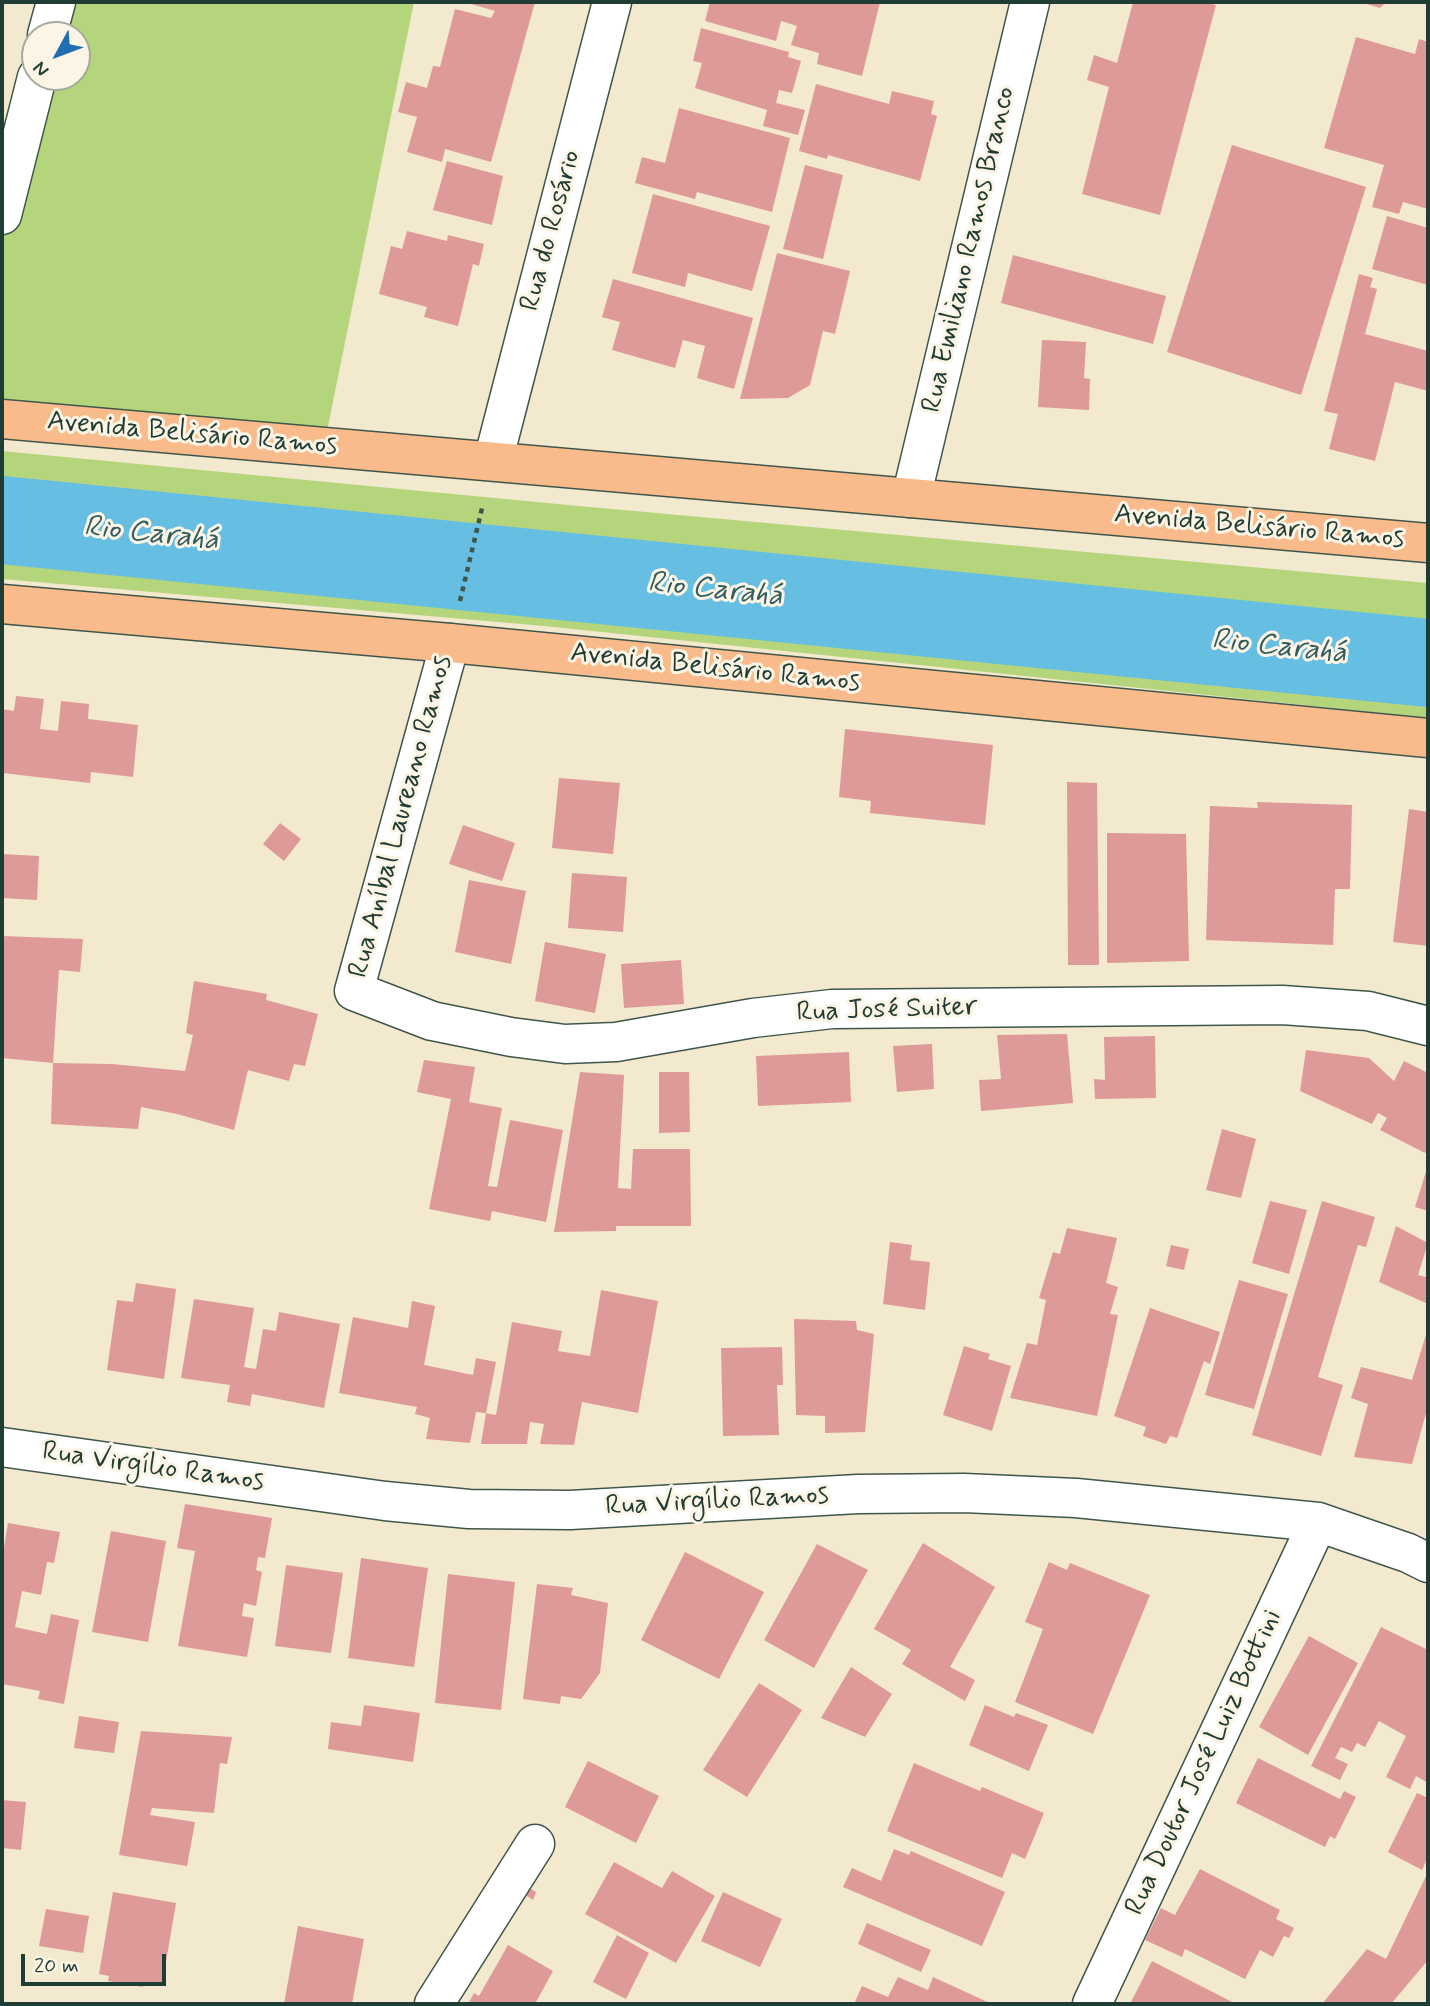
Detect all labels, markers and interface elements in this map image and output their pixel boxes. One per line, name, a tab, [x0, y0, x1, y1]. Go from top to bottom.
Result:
north arrow	[21, 21, 91, 91]
text: N	[28, 56, 55, 82]
street label: Rua Emiliano Ramos Branco	[916, 84, 1024, 416]
street label: Rua do Rosário	[514, 147, 590, 315]
street label: Avenida Belisário Ramos	[46, 406, 338, 464]
street label: Avenida Belisário Ramos	[1113, 499, 1405, 557]
water label: Rio Carahá	[82, 510, 220, 560]
water label: Rio Carahá	[646, 566, 784, 616]
water label: Rio Carahá	[1210, 623, 1348, 673]
street label: Avenida Belisário Ramos	[568, 637, 862, 701]
street label: Rua Aníbal Laureano Ramos	[343, 652, 461, 982]
street label: Rua José Suiter	[796, 991, 978, 1031]
street label: Rua Virgílio Ramos	[40, 1436, 266, 1500]
street label: Rua Virgílio Ramos	[604, 1479, 830, 1525]
street label: Rua Doutor José Luiz Bottini	[1119, 1605, 1291, 1921]
scale bar	[24, 1940, 170, 1984]
text: 20 m	[34, 1952, 79, 1980]

